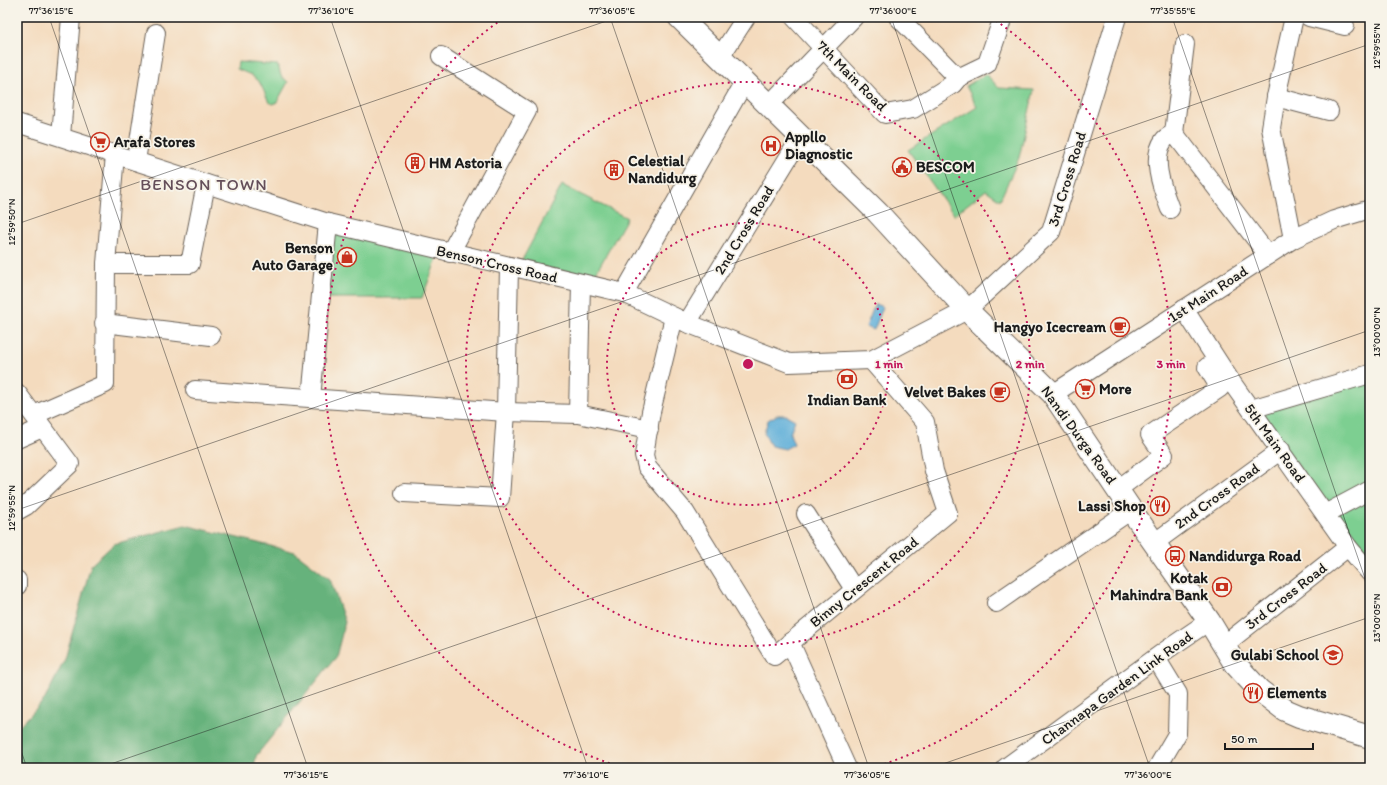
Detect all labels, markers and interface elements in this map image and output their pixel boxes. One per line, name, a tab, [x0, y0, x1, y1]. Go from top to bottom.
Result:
text: 77°36'15"E	[29, 4, 74, 17]
text: 77°36'10"E	[308, 4, 354, 17]
text: 77°36'05"E	[589, 4, 635, 17]
text: 77°36'00"E	[870, 4, 917, 17]
text: 77°35'55"E	[1150, 4, 1196, 17]
text: 12°59'55"N	[1370, 23, 1383, 69]
street label: 7th Main Road	[813, 37, 892, 116]
place label: Appllo Diagnostic	[784, 128, 853, 164]
street label: 3rd Cross Road	[1044, 129, 1090, 229]
supermarket icon: Arafa Stores	[89, 131, 111, 153]
place label: Arafa Stores	[113, 133, 196, 151]
hospital icon: Appllo Diagnostic	[760, 135, 782, 157]
building icon: HM Astoria	[404, 152, 426, 174]
place label: Celestial Nandidurg	[628, 152, 697, 188]
place label: HM Astoria	[429, 154, 502, 172]
public building icon: BESCOM	[891, 156, 913, 178]
place label: BESCOM	[916, 158, 975, 176]
building icon: Celestial Nandidurg	[603, 159, 625, 181]
district label: BENSON TOWN	[140, 174, 268, 194]
street label: 2nd Cross Road	[710, 182, 778, 278]
text: 12°59'50"N	[5, 198, 18, 246]
place label: Benson Auto Garage	[251, 239, 333, 275]
street label: Benson Cross Road	[435, 241, 560, 287]
shop icon: Benson Auto Garage	[336, 246, 358, 268]
street label: 1st Main Road	[1165, 261, 1252, 326]
text: 13°00'00"N	[1370, 307, 1383, 357]
cafe icon: Hangyo Icecream	[1109, 316, 1131, 338]
place label: Hangyo Icecream	[994, 318, 1106, 337]
centre of rings	[741, 357, 755, 371]
text: 1 min	[875, 357, 904, 371]
text: 2 min	[1016, 357, 1045, 371]
text: 3 min	[1157, 357, 1186, 371]
bank icon: Indian Bank	[836, 368, 858, 390]
supermarket icon: More	[1074, 378, 1096, 400]
place label: More	[1099, 380, 1132, 398]
cafe icon: Velvet Bakes	[989, 381, 1011, 403]
street label: Nandi Durga Road	[1037, 382, 1121, 488]
place label: Velvet Bakes	[904, 383, 986, 401]
place label: Indian Bank	[808, 391, 887, 409]
street label: 5th Main Road	[1240, 400, 1310, 486]
street label: 2nd Cross Road	[1171, 459, 1263, 533]
text: 12°59'55"N	[5, 485, 18, 531]
restaurant icon: Lassi Shop	[1149, 495, 1171, 517]
place label: Lassi Shop	[1078, 497, 1146, 516]
street label: Binny Crescent Road	[806, 533, 922, 631]
bus stop icon: Nandidurga Road	[1164, 545, 1186, 567]
place label: Nandidurga Road	[1189, 547, 1302, 566]
street label: 3rd Cross Road	[1242, 559, 1330, 633]
place label: Kotak Mahindra Bank	[1110, 569, 1208, 604]
bank icon: Kotak Mahindra Bank	[1211, 576, 1233, 598]
text: 13°00'05"N	[1370, 593, 1383, 643]
street label: Channapa Garden Link Road	[1038, 627, 1197, 749]
school or university icon: Gulabi School	[1322, 644, 1344, 666]
place label: Gulabi School	[1231, 646, 1320, 664]
restaurant icon: Elements	[1242, 682, 1264, 704]
place label: Elements	[1267, 684, 1327, 702]
scale bar	[1225, 725, 1313, 751]
text: 50 m	[1231, 732, 1257, 746]
text: 77°36'15"E	[284, 768, 329, 781]
text: 77°36'10"E	[563, 768, 609, 781]
text: 77°36'05"E	[844, 768, 890, 781]
text: 77°36'00"E	[1125, 768, 1172, 781]

